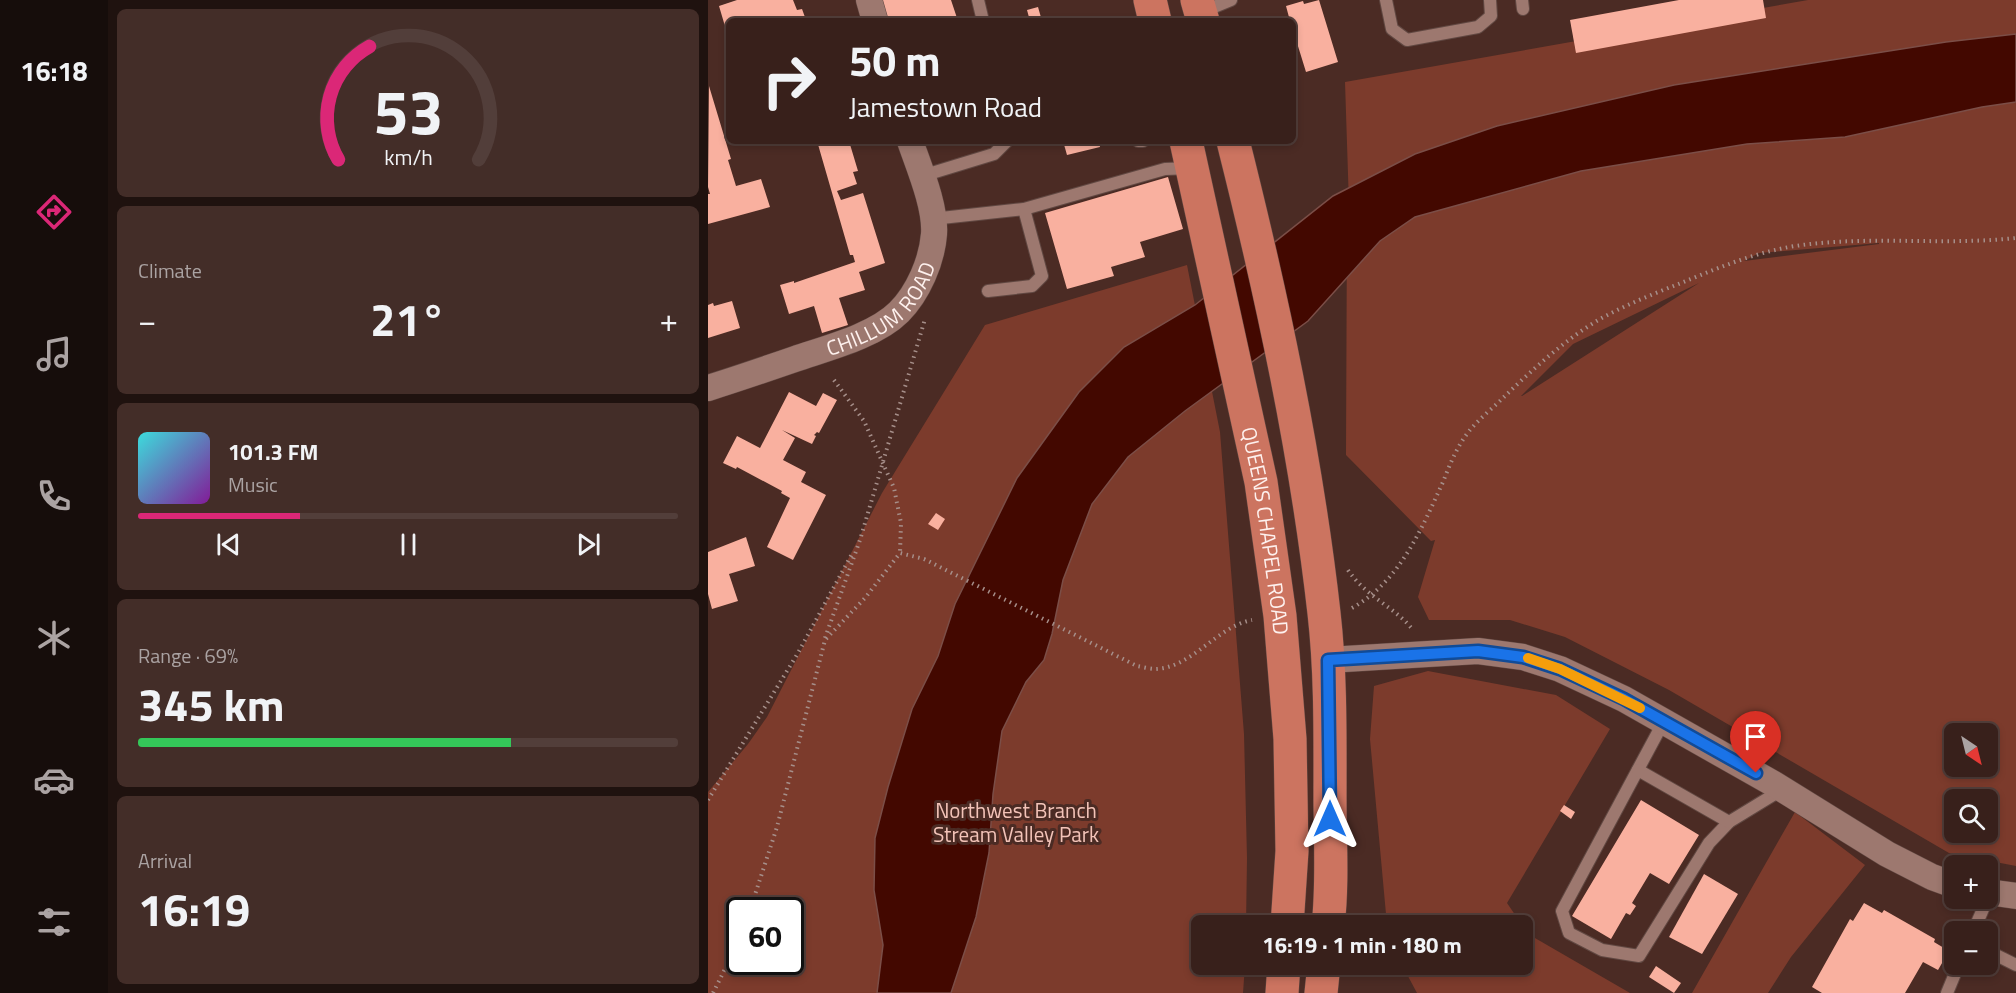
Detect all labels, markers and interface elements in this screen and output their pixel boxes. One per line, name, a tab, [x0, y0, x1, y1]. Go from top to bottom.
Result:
text: 50 m	[849, 28, 941, 92]
icon: right	[750, 42, 828, 120]
text: 16:18	[20, 50, 88, 91]
text: 53	[373, 63, 443, 158]
text: Jamestown Road	[849, 86, 1042, 127]
text: km/h	[384, 141, 432, 173]
icon: directions	[33, 191, 75, 233]
text: Climate	[138, 255, 202, 286]
street label: CHILLUM ROAD	[822, 257, 943, 364]
text: 21°	[370, 285, 446, 353]
text: −	[138, 295, 156, 345]
text: +	[660, 295, 678, 345]
icon: music	[33, 333, 75, 375]
street label: QUEENS CHAPEL ROAD	[1233, 424, 1297, 636]
text: 101.3 FM	[228, 435, 318, 469]
text: Music	[228, 469, 278, 500]
icon: phone	[33, 475, 75, 517]
icon: previous	[212, 528, 245, 561]
icon: pause	[392, 528, 425, 561]
icon: next	[572, 528, 605, 561]
icon: climate	[33, 617, 75, 659]
text: Range · 69%	[138, 640, 238, 671]
text: 345 km	[138, 670, 284, 738]
pin	[1730, 711, 1781, 773]
icon: arrive	[1739, 720, 1772, 753]
north arrow	[1944, 723, 1998, 777]
map controls	[1944, 723, 1998, 975]
icon: car	[33, 759, 75, 801]
position arrow	[1298, 787, 1362, 851]
button: search	[1944, 789, 1998, 843]
park label: Northwest Branch Stream Valley Park	[933, 794, 1099, 850]
text: Arrival	[138, 845, 192, 876]
button: +	[1944, 855, 1998, 909]
text: 16:19	[138, 875, 250, 943]
speed limit sign: 60	[726, 897, 804, 975]
icon: filters	[33, 901, 75, 943]
button: −	[1944, 921, 1998, 975]
text: 16:19 · 1 min · 180 m	[1262, 928, 1462, 962]

